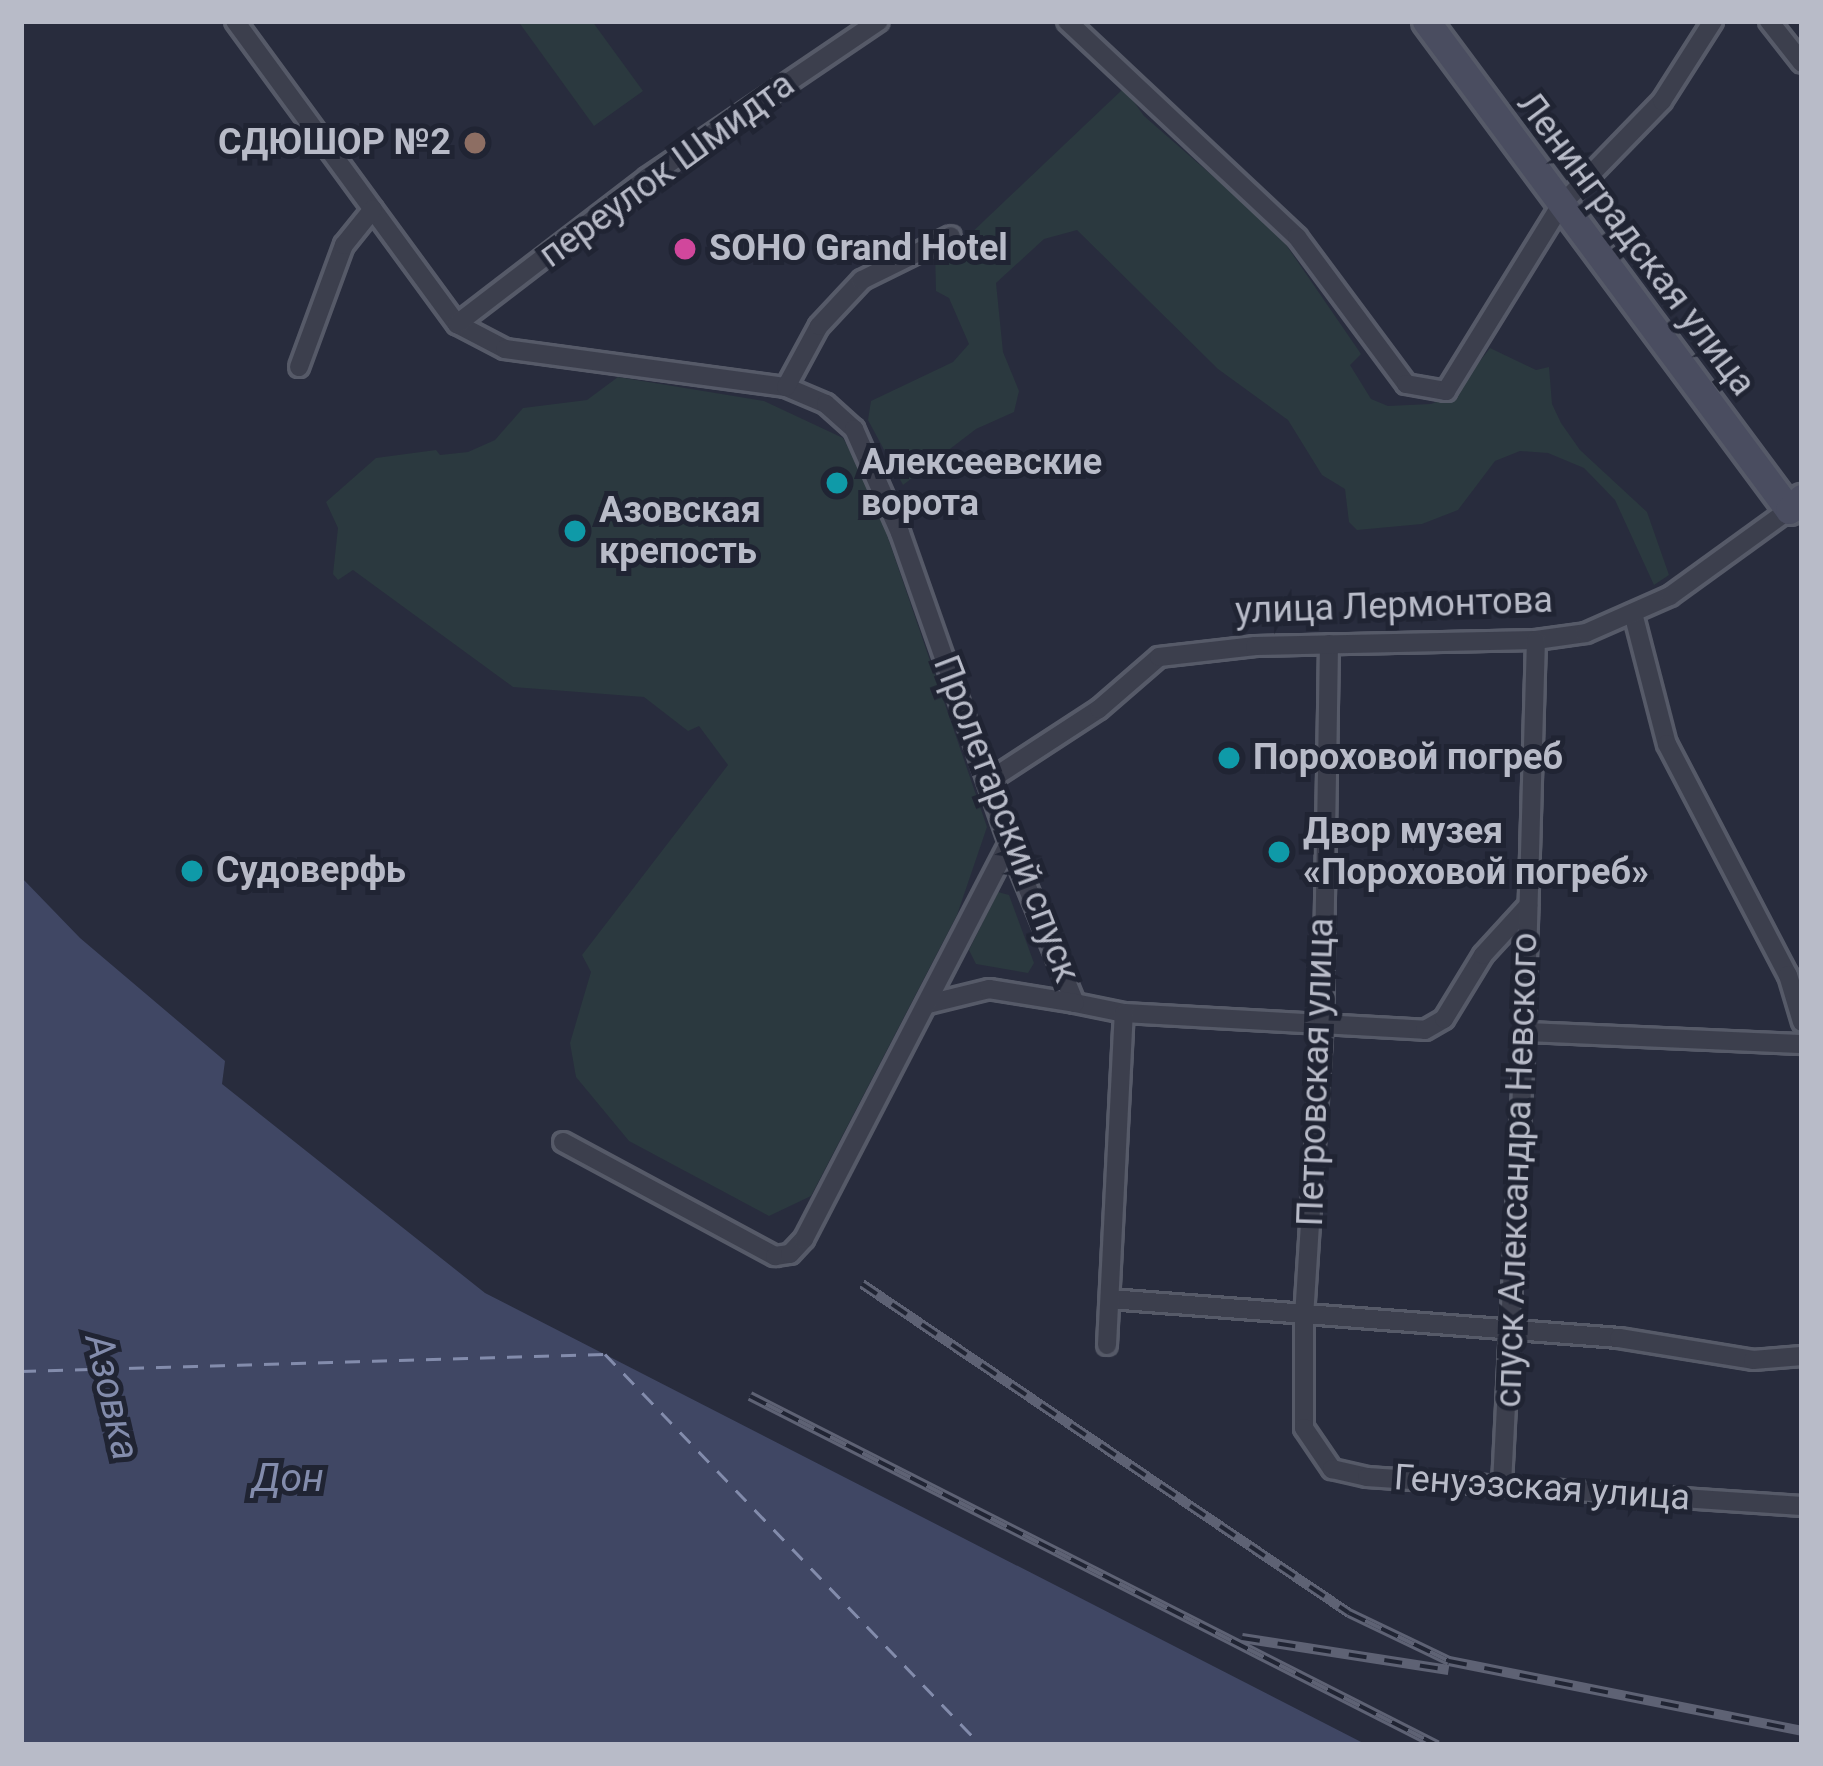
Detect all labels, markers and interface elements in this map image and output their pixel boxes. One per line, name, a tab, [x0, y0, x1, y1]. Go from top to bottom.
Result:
street label: переулок Шмидта	[531, 63, 803, 277]
street label: Ленинградская улица	[1508, 84, 1764, 404]
place label: СДЮШОР №2	[218, 121, 451, 165]
marker: СДЮШОР №2	[462, 130, 488, 156]
place label: SOHO Grand Hotel	[709, 227, 1008, 271]
marker: SOHO Grand Hotel	[672, 236, 698, 262]
place label: Алексеевские ворота	[861, 440, 1102, 525]
marker: Алексеевские ворота	[824, 470, 850, 496]
place label: Азовская крепость	[599, 488, 761, 573]
marker: Азовская крепость	[562, 518, 588, 544]
street label: улица Лермонтова	[1234, 579, 1554, 633]
street label: Пролетарский спуск	[924, 650, 1088, 988]
place label: Пороховой погреб	[1253, 736, 1563, 780]
marker: Пороховой погреб	[1216, 745, 1242, 771]
place label: Двор музея «Пороховой погреб»	[1303, 809, 1649, 894]
marker: Двор музея «Пороховой погреб»	[1266, 839, 1292, 865]
place label: Судоверфь	[216, 849, 406, 893]
marker: Судоверфь	[179, 858, 205, 884]
street label: Петровская улица	[1289, 917, 1343, 1227]
street label: спуск Александра Невского	[1487, 932, 1547, 1408]
water label: Азовка	[75, 1329, 149, 1465]
water label: Дон	[252, 1455, 324, 1501]
street label: Генуэзская улица	[1393, 1456, 1691, 1520]

